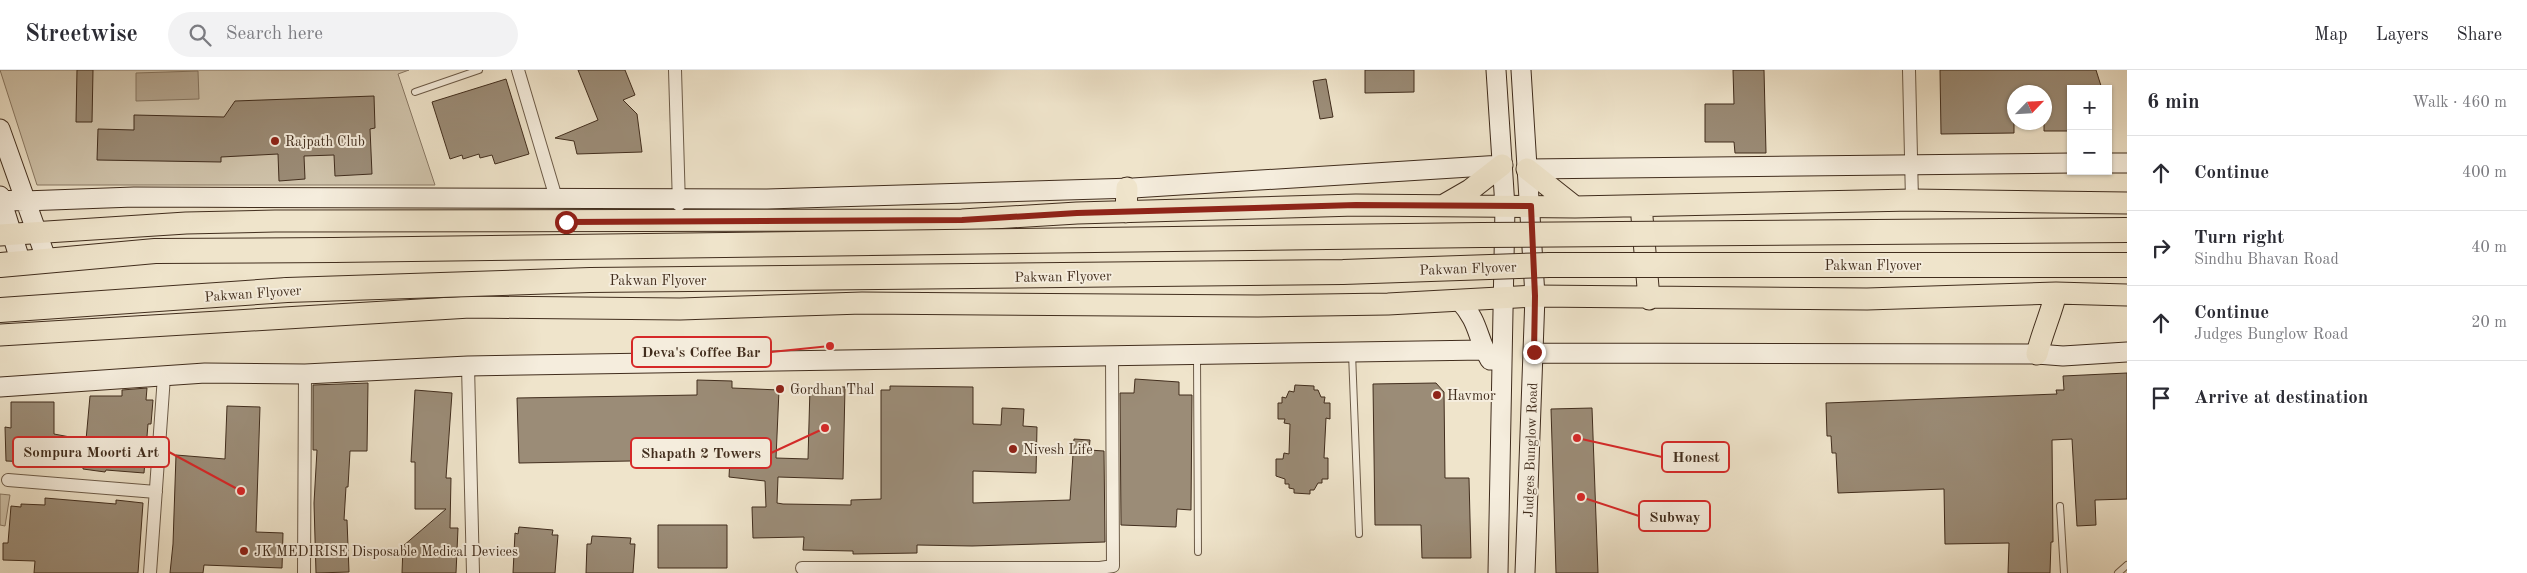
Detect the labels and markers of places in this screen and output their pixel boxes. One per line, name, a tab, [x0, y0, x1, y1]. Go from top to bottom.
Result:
marker: Rajpath Club	[269, 135, 281, 147]
place label: Rajpath Club	[285, 135, 365, 149]
callout: Deva's Coffee Bar	[632, 337, 771, 367]
marker: Gordhan Thal	[774, 383, 786, 395]
place label: Gordhan Thal	[790, 383, 875, 397]
marker: Havmor	[1431, 389, 1443, 401]
place label: Havmor	[1447, 389, 1496, 403]
callout: Sompura Moorti Art	[13, 437, 169, 467]
callout: Shapath 2 Towers	[631, 438, 771, 468]
callout: Honest	[1662, 442, 1729, 472]
marker: Nivesh Life	[1007, 443, 1019, 455]
place label: Nivesh Life	[1023, 443, 1093, 457]
callout: Subway	[1639, 501, 1710, 531]
marker: JK MEDIRISE Disposable Medical Devices	[238, 545, 250, 557]
place label: JK MEDIRISE Disposable Medical Devices	[254, 545, 518, 559]

